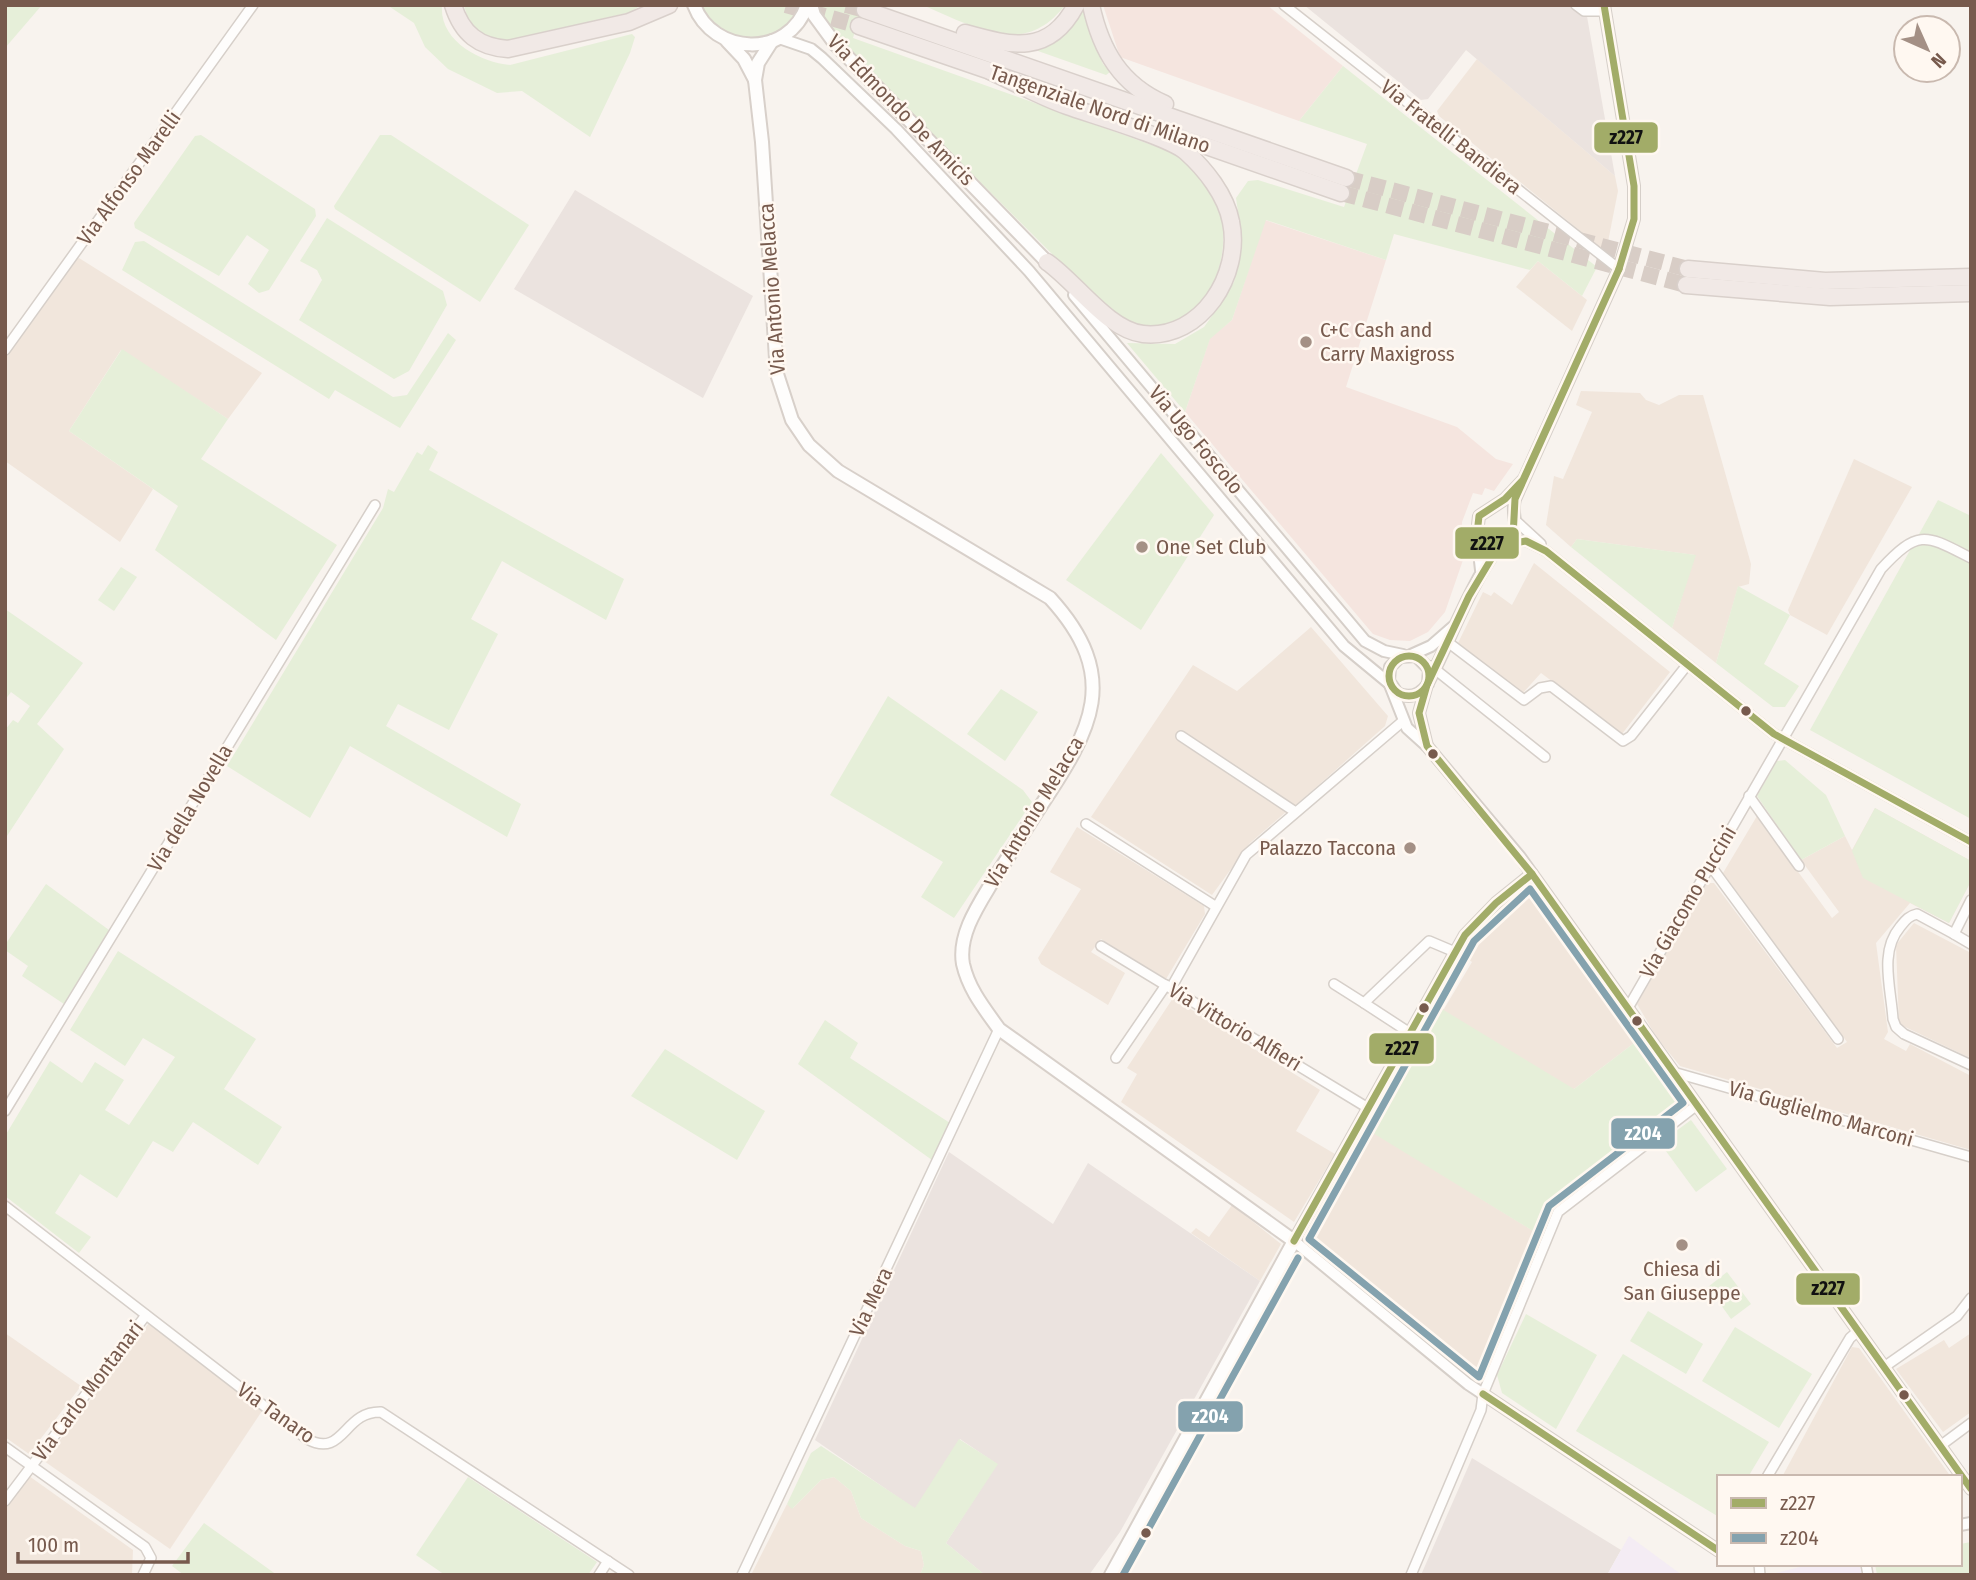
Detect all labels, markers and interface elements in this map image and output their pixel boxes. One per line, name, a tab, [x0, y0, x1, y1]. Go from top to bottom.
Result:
north arrow	[1892, 14, 1962, 84]
street label: Via Edmondo De Amicis	[822, 29, 980, 191]
text: N	[1927, 49, 1951, 73]
street label: Tangenziale Nord di Milano	[986, 59, 1214, 159]
street label: Via Fratelli Bandiera	[1375, 74, 1527, 200]
street label: Via Alfonso Marelli	[72, 106, 186, 250]
line badge: z227	[1593, 121, 1659, 154]
text: z227	[1609, 126, 1643, 149]
street label: Via Antonio Melacca	[753, 202, 791, 376]
place label: C+C Cash and Carry Maxigross	[1320, 317, 1455, 367]
marker: C+C Cash and Carry Maxigross	[1298, 334, 1314, 350]
street label: Via Ugo Foscolo	[1143, 380, 1249, 500]
line badge: z227	[1454, 526, 1520, 560]
text: z227	[1470, 532, 1504, 555]
place label: One Set Club	[1156, 534, 1266, 560]
marker: One Set Club	[1134, 539, 1150, 555]
unlabelled marker	[1739, 704, 1753, 718]
street label: Via Antonio Melacca	[979, 732, 1089, 892]
street label: Via della Novella	[142, 740, 238, 876]
unlabelled marker	[1426, 747, 1440, 761]
street label: Via Giacomo Puccini	[1634, 821, 1742, 983]
place label: Palazzo Taccona	[1259, 835, 1396, 861]
marker: Palazzo Taccona	[1402, 840, 1418, 856]
street label: Via Vittorio Alfieri	[1164, 977, 1306, 1077]
unlabelled marker	[1417, 1001, 1431, 1015]
unlabelled marker	[1630, 1014, 1644, 1028]
line badge: z227	[1368, 1032, 1435, 1065]
text: z227	[1385, 1037, 1419, 1060]
street label: Via Guglielmo Marconi	[1726, 1075, 1916, 1153]
line badge: z204	[1610, 1117, 1676, 1150]
text: z204	[1625, 1122, 1662, 1145]
marker: Chiesa di San Giuseppe	[1674, 1237, 1690, 1253]
place label: Chiesa di San Giuseppe	[1623, 1256, 1741, 1306]
street label: Via Mera	[844, 1263, 898, 1341]
line badge: z227	[1795, 1272, 1861, 1306]
text: z227	[1811, 1277, 1845, 1300]
street label: Via Carlo Montanari	[27, 1316, 149, 1466]
street label: Via Tanaro	[232, 1377, 320, 1449]
unlabelled marker	[1897, 1388, 1911, 1402]
line badge: z204	[1177, 1400, 1244, 1433]
text: z204	[1192, 1405, 1229, 1428]
legend	[1717, 1475, 1962, 1566]
text: z227	[1780, 1490, 1815, 1516]
scale bar	[18, 1520, 187, 1564]
text: z204	[1780, 1525, 1819, 1551]
unlabelled marker	[1139, 1526, 1153, 1540]
text: 100 m	[28, 1532, 79, 1558]

